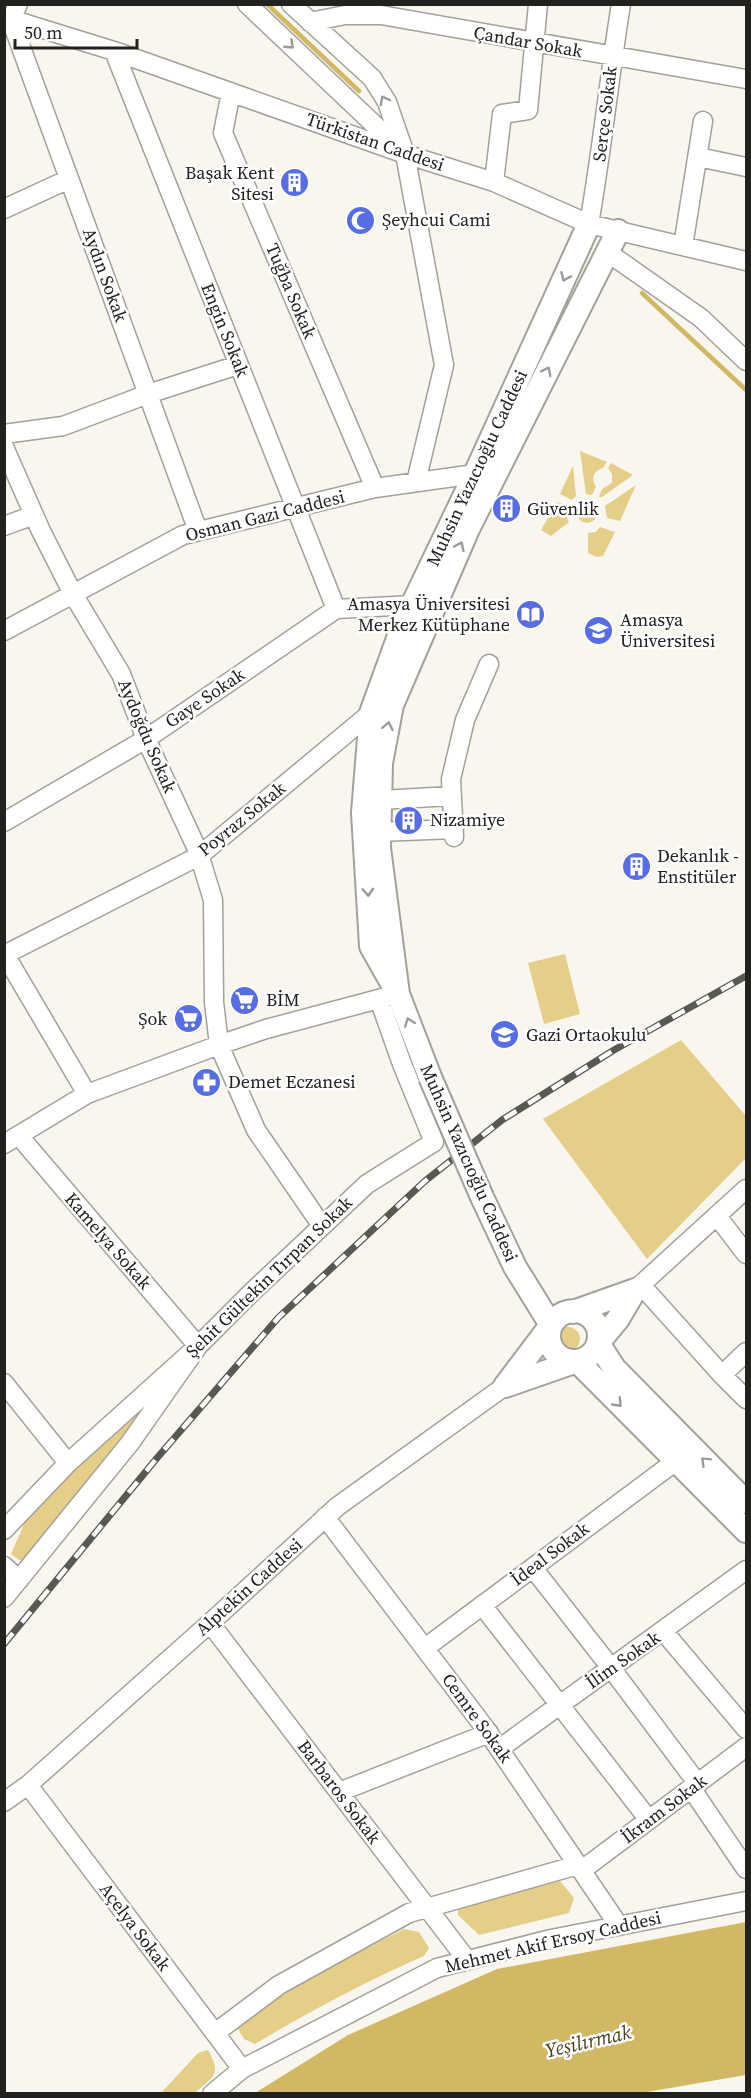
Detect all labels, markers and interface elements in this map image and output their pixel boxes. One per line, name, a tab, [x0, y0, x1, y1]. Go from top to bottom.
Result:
scale bar	[15, 12, 136, 50]
text: 50 m	[24, 20, 62, 45]
street label: Çandar Sokak	[472, 20, 585, 63]
one-way arrow	[283, 38, 293, 49]
street label: Serçe Sokak	[586, 65, 623, 163]
one-way arrow	[380, 95, 392, 106]
street label: Türkistan Caddesi	[303, 106, 448, 177]
place label: Başak Kent Sitesi	[185, 160, 274, 206]
building icon: Başak Kent Sitesi	[279, 167, 311, 199]
mosque icon: Şeyhcui Cami	[345, 204, 377, 236]
place label: Şeyhcui Cami	[382, 207, 491, 232]
street label: Aydın Sokak	[77, 224, 134, 325]
street label: Tuğba Sokak	[260, 239, 323, 343]
one-way arrow	[560, 271, 572, 282]
street label: Engin Sokak	[195, 279, 256, 381]
street label: Muhsin Yazıcıoğlu Caddesi	[420, 366, 533, 570]
one-way arrow	[540, 367, 551, 378]
street label: Osman Gazi Caddesi	[183, 484, 347, 547]
building icon: Güvenlik	[490, 493, 522, 525]
place label: Güvenlik	[527, 496, 599, 521]
one-way arrow	[453, 541, 465, 552]
place label: Amasya Üniversitesi Merkez Kütüphane	[347, 591, 510, 637]
library icon: Amasya Üniversitesi Merkez Kütüphane	[515, 598, 547, 630]
place label: Amasya Üniversitesi	[620, 607, 715, 653]
school or university icon: Amasya Üniversitesi	[583, 614, 615, 646]
street label: Gaye Sokak	[160, 662, 250, 733]
street label: Aydoğdu Sokak	[112, 675, 183, 797]
one-way arrow	[381, 722, 393, 731]
street label: Poyraz Sokak	[193, 775, 291, 862]
building icon: Nizamiye	[393, 804, 425, 836]
place label: Nizamiye	[430, 807, 505, 832]
place label: Dekanlık - Enstitüler	[657, 843, 739, 889]
building icon: Dekanlık - Enstitüler	[620, 850, 652, 882]
one-way arrow	[361, 888, 374, 897]
supermarket icon: BİM	[229, 984, 261, 1016]
place label: BİM	[266, 987, 300, 1012]
supermarket icon: Şok	[172, 1003, 204, 1035]
place label: Şok	[138, 1006, 167, 1031]
one-way arrow	[404, 1018, 416, 1029]
school or university icon: Gazi Ortaokulu	[489, 1019, 521, 1051]
place label: Gazi Ortaokulu	[526, 1022, 647, 1047]
street label: Muhsin Yazıcıoğlu Caddesi	[415, 1060, 524, 1266]
pharmacy icon: Demet Eczanesi	[191, 1066, 223, 1098]
place label: Demet Eczanesi	[228, 1069, 356, 1094]
street label: Kamelya Sokak	[59, 1187, 158, 1295]
street label: Şehit Gültekin Tırpan Sokak	[180, 1190, 358, 1363]
one-way arrow	[610, 1395, 621, 1406]
one-way arrow	[702, 1457, 713, 1468]
street label: İdeal Sokak	[505, 1516, 594, 1591]
street label: Alptekin Caddesi	[190, 1532, 307, 1641]
street label: İlim Sokak	[580, 1625, 665, 1694]
street label: Cemre Sokak	[436, 1668, 519, 1768]
street label: Barbaros Sokak	[292, 1735, 387, 1849]
street label: İkram Sokak	[616, 1768, 712, 1849]
street label: Açelya Sokak	[94, 1877, 177, 1976]
street label: Mehmet Akif Ersoy Caddesi	[442, 1904, 664, 1979]
water label: Yeşilırmak	[542, 2017, 634, 2064]

